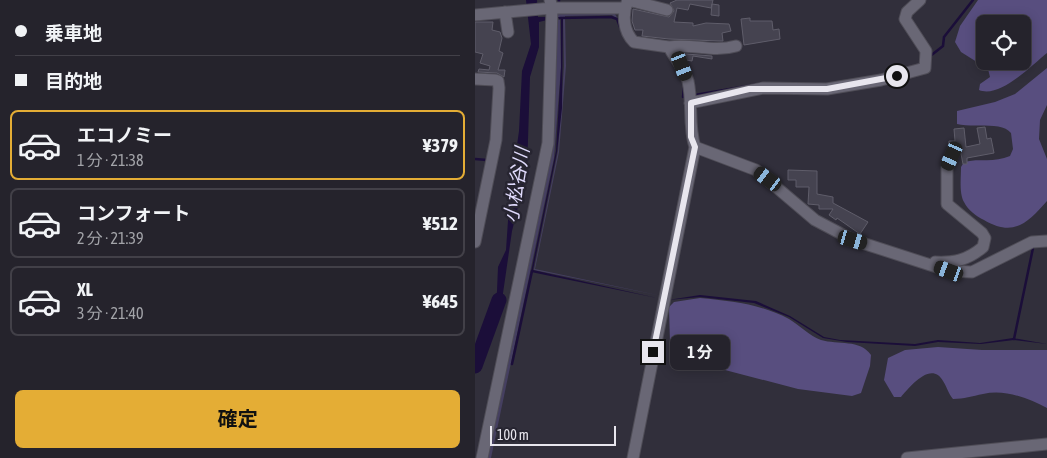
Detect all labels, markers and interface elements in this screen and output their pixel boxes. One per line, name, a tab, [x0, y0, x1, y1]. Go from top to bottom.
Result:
map controls	[976, 15, 1031, 70]
button: locate	[976, 15, 1031, 70]
text: 乗車地	[45, 22, 102, 44]
car	[669, 49, 694, 83]
route start	[886, 65, 908, 87]
text: 目的地	[45, 70, 102, 92]
icon: car	[17, 123, 62, 168]
text: エコノミー	[77, 124, 172, 146]
text: ¥379	[423, 134, 458, 156]
car	[939, 139, 964, 173]
water label: 小松谷川	[499, 144, 533, 224]
text: 1 分 · 21:38	[77, 151, 143, 169]
car	[751, 164, 784, 194]
icon: car	[17, 201, 62, 246]
text: コンフォート	[77, 202, 190, 224]
text: ¥512	[423, 212, 458, 234]
text: 2 分 · 21:39	[77, 229, 143, 247]
car	[836, 229, 869, 251]
car	[932, 259, 965, 283]
text: XL	[77, 278, 93, 300]
icon: car	[17, 279, 62, 324]
text: ¥645	[423, 290, 458, 312]
text: 3 分 · 21:40	[77, 304, 143, 322]
callout: 1 分	[671, 334, 731, 370]
route end	[642, 341, 664, 363]
text: 1 分	[687, 343, 713, 361]
button: 確定	[15, 390, 460, 448]
scale bar	[490, 423, 616, 446]
text: 100 m	[497, 427, 529, 443]

